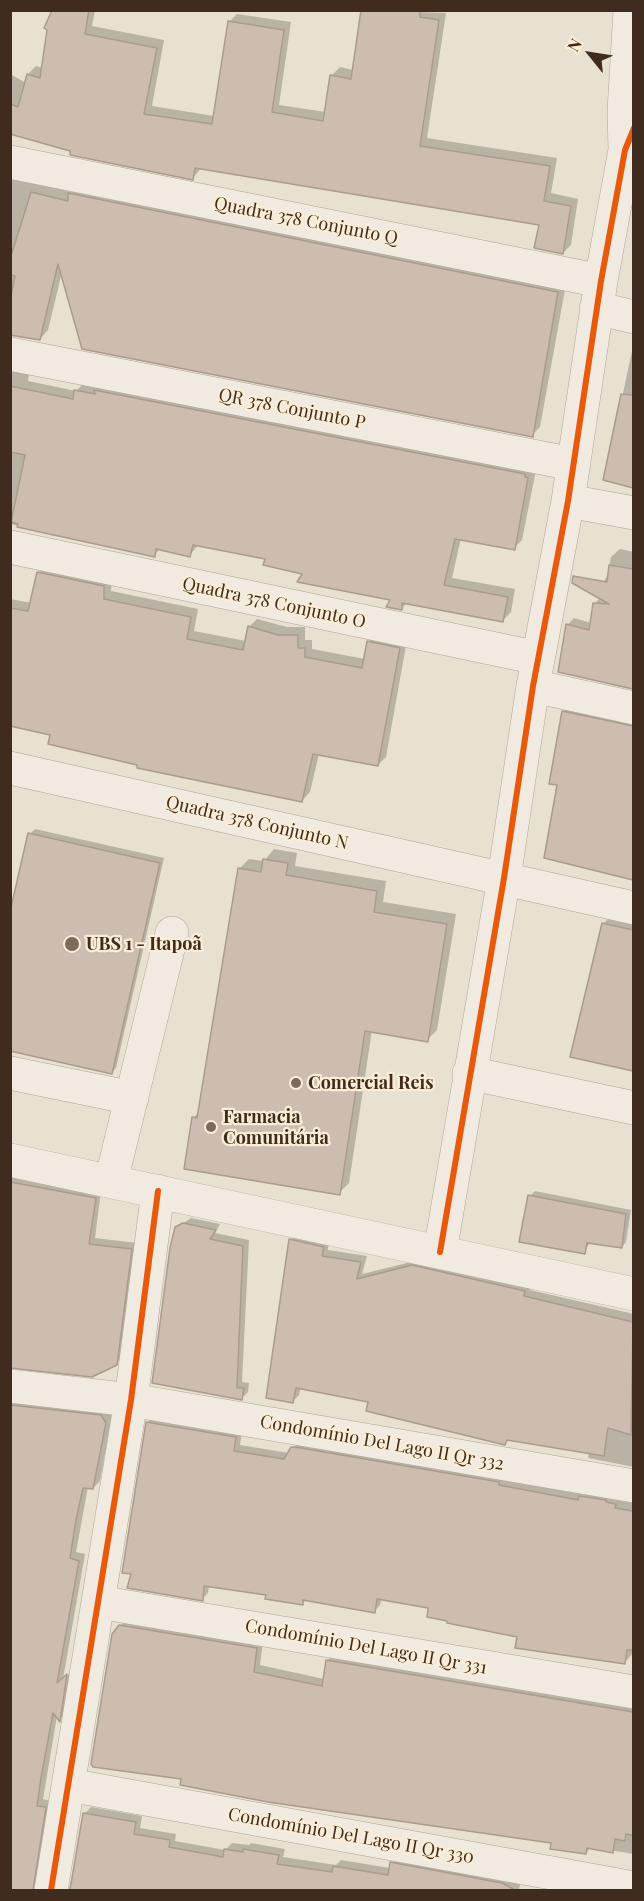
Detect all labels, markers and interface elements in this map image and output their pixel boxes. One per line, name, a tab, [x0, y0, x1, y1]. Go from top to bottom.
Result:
north arrow	[560, 24, 620, 84]
text: N	[562, 34, 586, 55]
street label: Quadra 378 Conjunto Q	[212, 193, 400, 249]
street label: QR 378 Conjunto P	[217, 384, 367, 434]
street label: Quadra 378 Conjunto O	[180, 573, 368, 633]
street label: Quadra 378 Conjunto N	[164, 792, 350, 854]
place label: UBS 1 - Itapoã	[86, 933, 202, 955]
marker: UBS 1 - Itapoã	[63, 935, 81, 953]
place label: Comercial Reis	[308, 1072, 433, 1094]
marker: Comercial Reis	[289, 1076, 303, 1090]
place label: Farmacia Comunitária	[223, 1106, 329, 1148]
marker: Farmacia Comunitária	[204, 1120, 218, 1134]
street label: Condomínio Del Lago II Qr 332	[258, 1411, 506, 1475]
street label: Condomínio Del Lago II Qr 331	[243, 1615, 489, 1679]
street label: Condomínio Del Lago II Qr 330	[226, 1804, 476, 1868]

